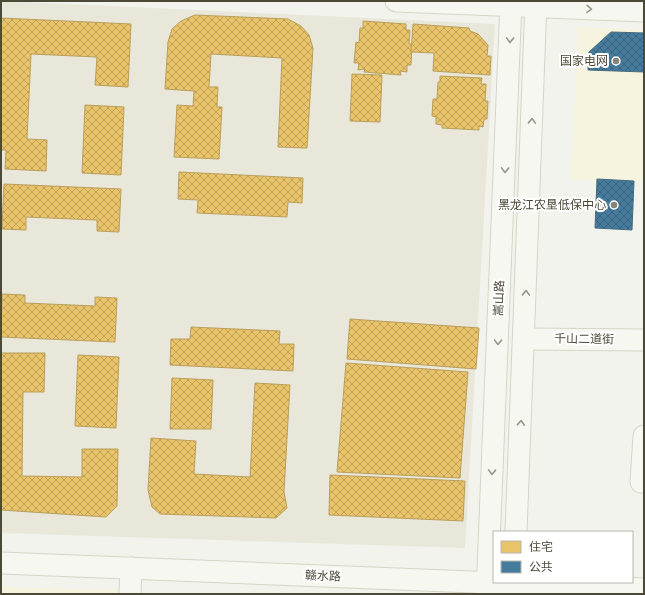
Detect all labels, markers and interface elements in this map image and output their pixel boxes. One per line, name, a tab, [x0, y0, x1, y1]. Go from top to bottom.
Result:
one-way arrow	[586, 4, 592, 13]
one-way arrow	[505, 37, 514, 43]
place label: 国家电网	[560, 54, 608, 68]
marker: 国家电网	[611, 56, 621, 66]
one-way arrow	[528, 118, 536, 124]
one-way arrow	[500, 167, 509, 173]
place label: 黑龙江农垦低保中心	[498, 198, 606, 212]
marker: 黑龙江农垦低保中心	[609, 200, 619, 210]
street label: 嵩山路	[491, 280, 507, 316]
one-way arrow	[522, 290, 530, 296]
street label: 千山二道街	[554, 331, 614, 347]
one-way arrow	[493, 339, 502, 345]
one-way arrow	[516, 420, 525, 426]
one-way arrow	[488, 469, 497, 475]
legend	[493, 531, 633, 583]
text: 住宅	[529, 540, 553, 554]
text: 公共	[529, 560, 553, 574]
street label: 赣水路	[305, 568, 341, 584]

